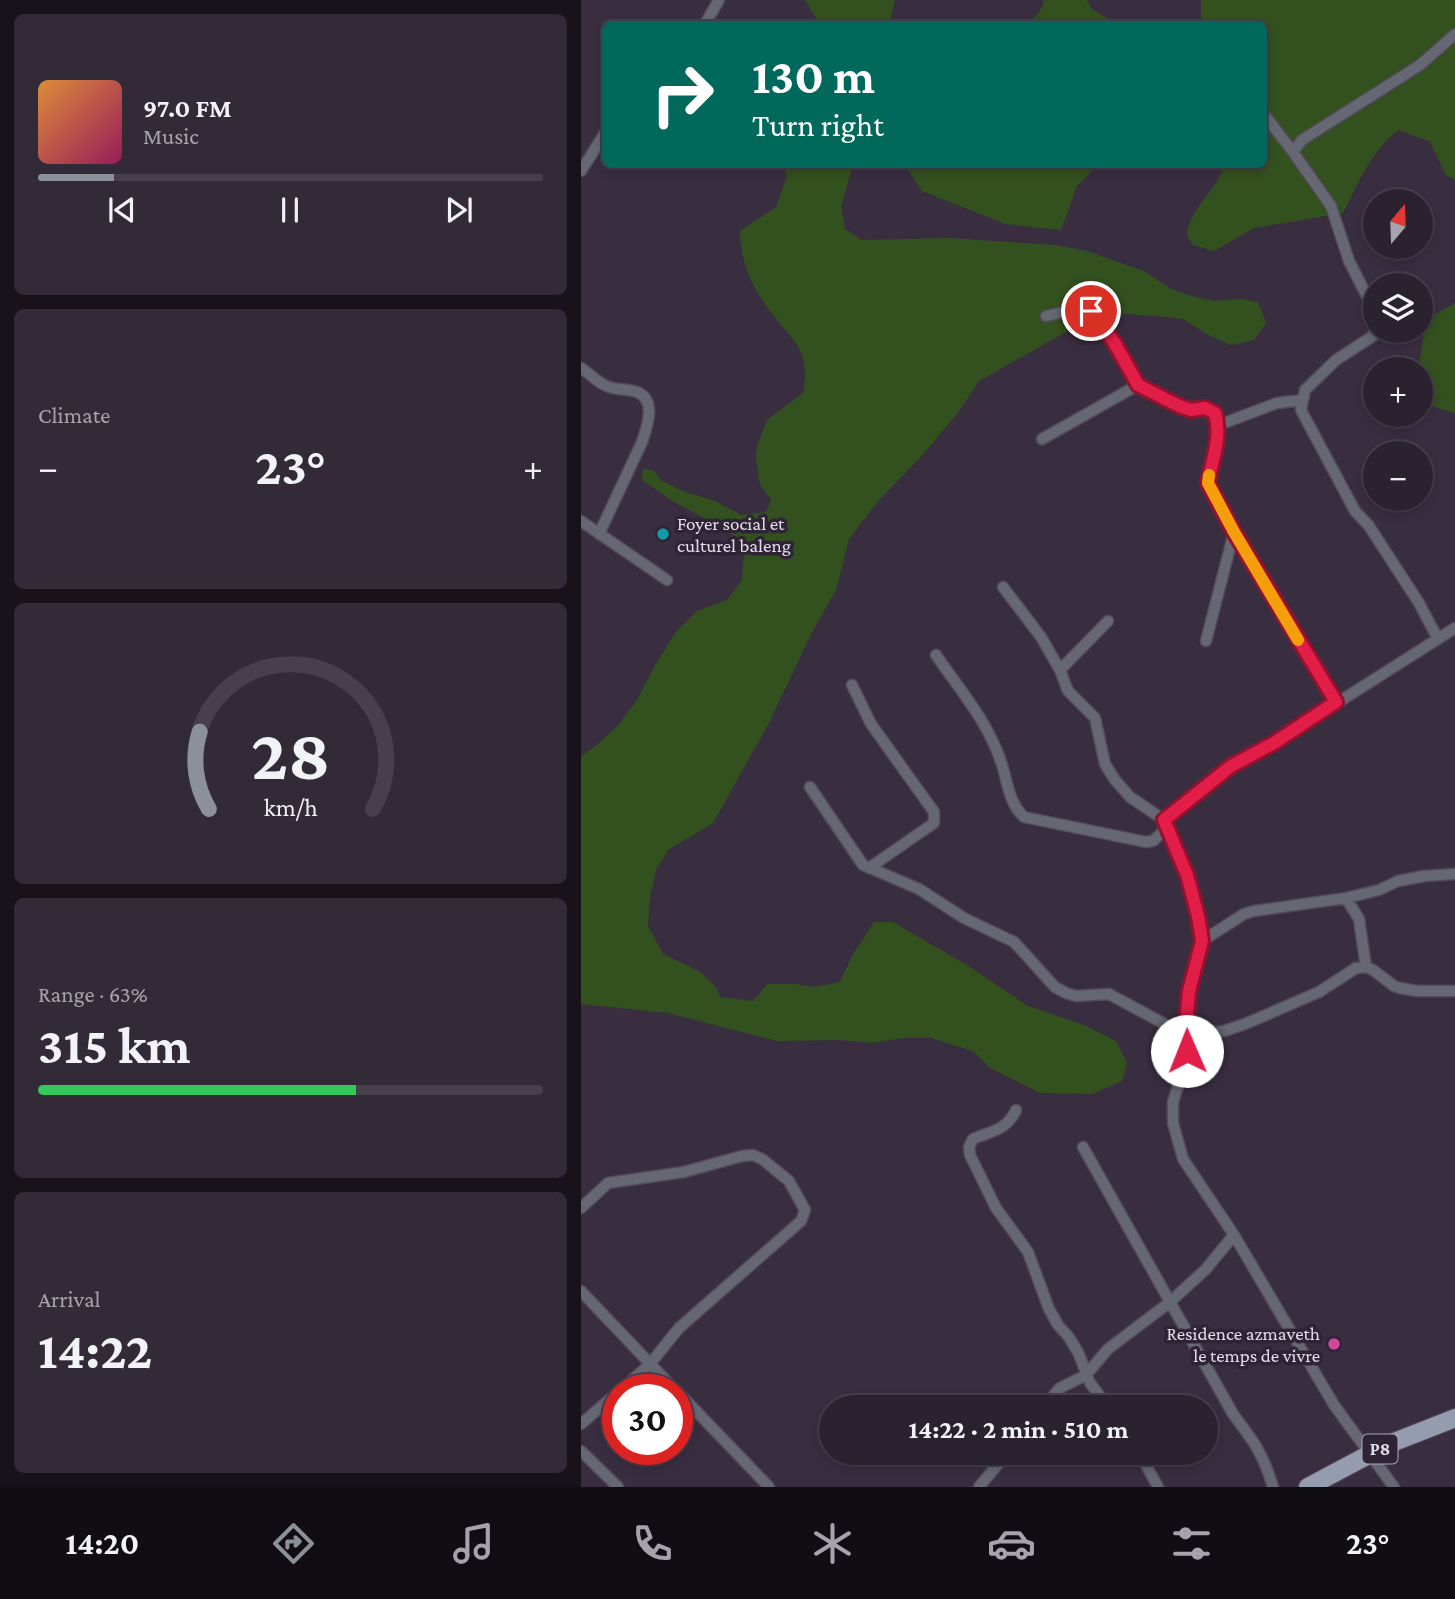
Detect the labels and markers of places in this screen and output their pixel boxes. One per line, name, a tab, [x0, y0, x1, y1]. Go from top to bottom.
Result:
pin	[1061, 281, 1121, 341]
place label: Foyer social et culturel baleng	[677, 513, 791, 556]
marker: Foyer social et culturel baleng	[655, 526, 671, 542]
place label: Residence azmaveth le temps de vivre	[1166, 1323, 1320, 1366]
marker: Residence azmaveth le temps de vivre	[1326, 1336, 1342, 1352]

